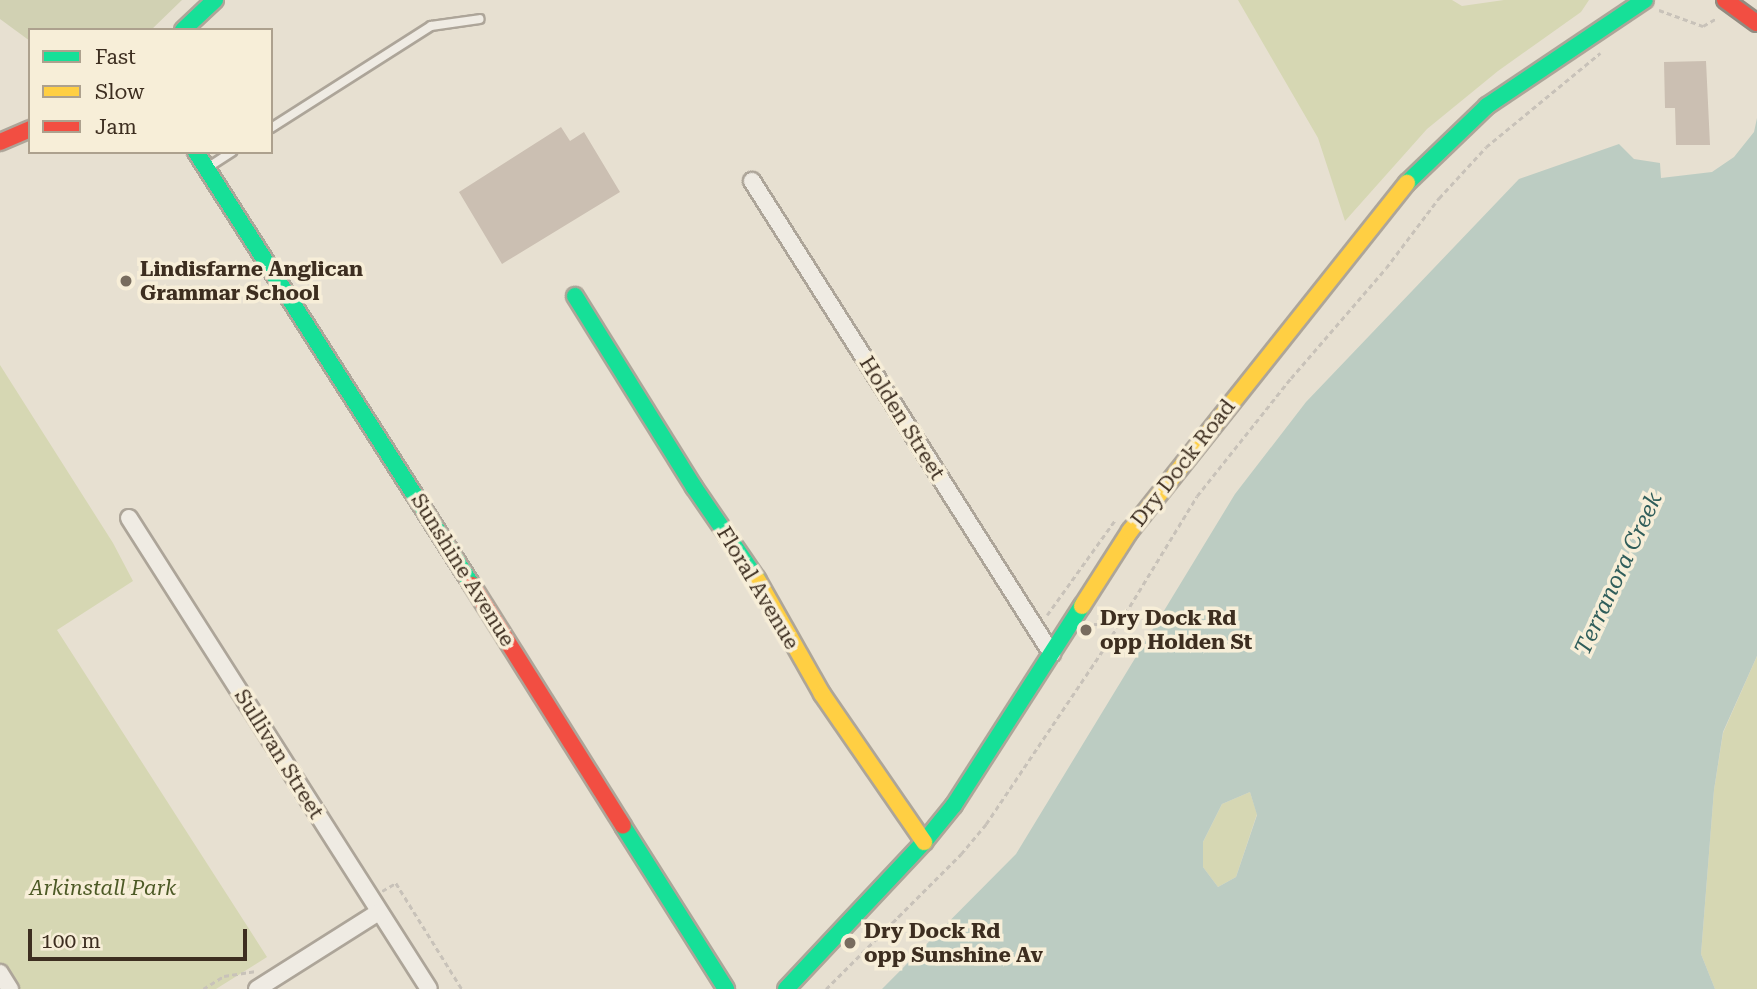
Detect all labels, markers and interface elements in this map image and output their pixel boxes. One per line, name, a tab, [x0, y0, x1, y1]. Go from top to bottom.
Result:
legend	[28, 28, 273, 154]
text: Fast	[95, 45, 136, 69]
text: Slow	[95, 80, 144, 104]
text: Jam	[95, 115, 137, 139]
place label: Lindisfarne Anglican Grammar School	[140, 256, 363, 306]
marker: Lindisfarne Anglican Grammar School	[118, 273, 134, 289]
street label: Holden Street	[854, 352, 950, 484]
street label: Dry Dock Road	[1126, 394, 1240, 532]
water label: Terranora Creek	[1569, 488, 1669, 660]
street label: Sunshine Avenue	[406, 489, 520, 651]
street label: Floral Avenue	[711, 522, 805, 654]
place label: Dry Dock Rd opp Holden St	[1100, 605, 1252, 655]
marker: Dry Dock Rd opp Holden St	[1078, 622, 1094, 638]
street label: Sullivan Street	[229, 685, 329, 823]
park label: Arkinstall Park	[30, 875, 176, 901]
scale bar	[32, 916, 250, 960]
place label: Dry Dock Rd opp Sunshine Av	[864, 918, 1043, 968]
text: 100 m	[41, 929, 101, 953]
marker: Dry Dock Rd opp Sunshine Av	[842, 935, 858, 951]

